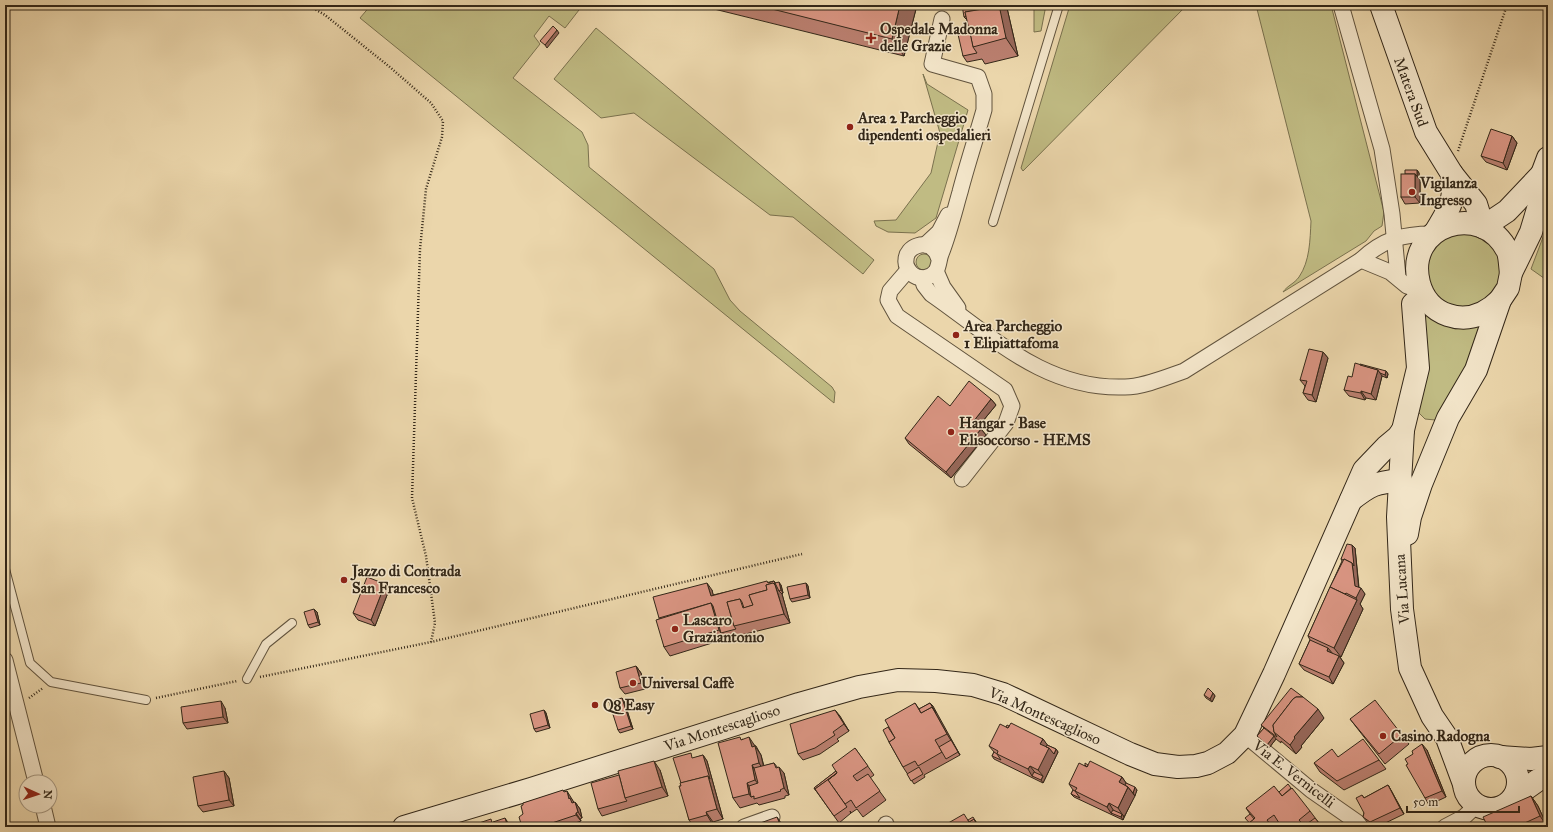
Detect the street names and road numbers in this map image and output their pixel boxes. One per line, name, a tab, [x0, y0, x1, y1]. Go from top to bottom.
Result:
street label: Matera Sud	[1390, 55, 1432, 130]
street label: Via Lucana	[1391, 553, 1414, 626]
street label: Via Montescaglioso	[985, 683, 1104, 749]
street label: Via Montescaglioso	[661, 701, 782, 756]
street label: Via E. Vernicelli	[1248, 736, 1339, 812]

